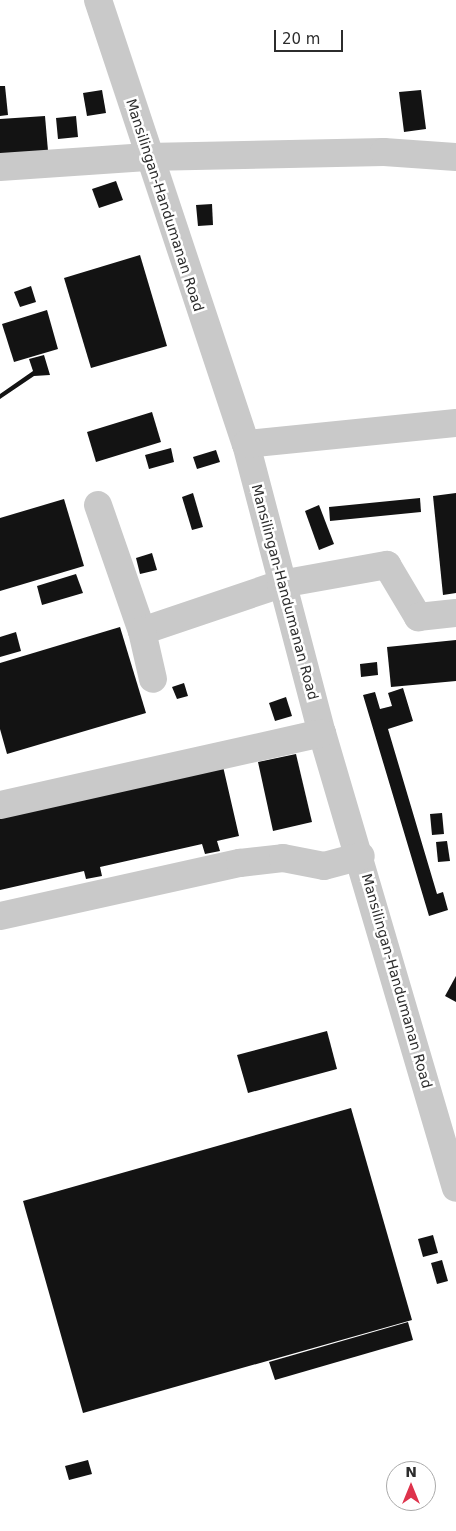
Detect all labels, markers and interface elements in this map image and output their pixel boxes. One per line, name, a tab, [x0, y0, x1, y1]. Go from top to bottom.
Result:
scale bar	[276, 20, 345, 52]
text: 20 m	[282, 30, 320, 48]
street label: Mansilingan-Handumanan Road	[123, 97, 207, 313]
street label: Mansilingan-Handumanan Road	[248, 482, 322, 702]
street label: Mansilingan-Handumanan Road	[358, 872, 436, 1090]
north arrow	[386, 1461, 436, 1511]
text: N	[405, 1464, 417, 1480]

